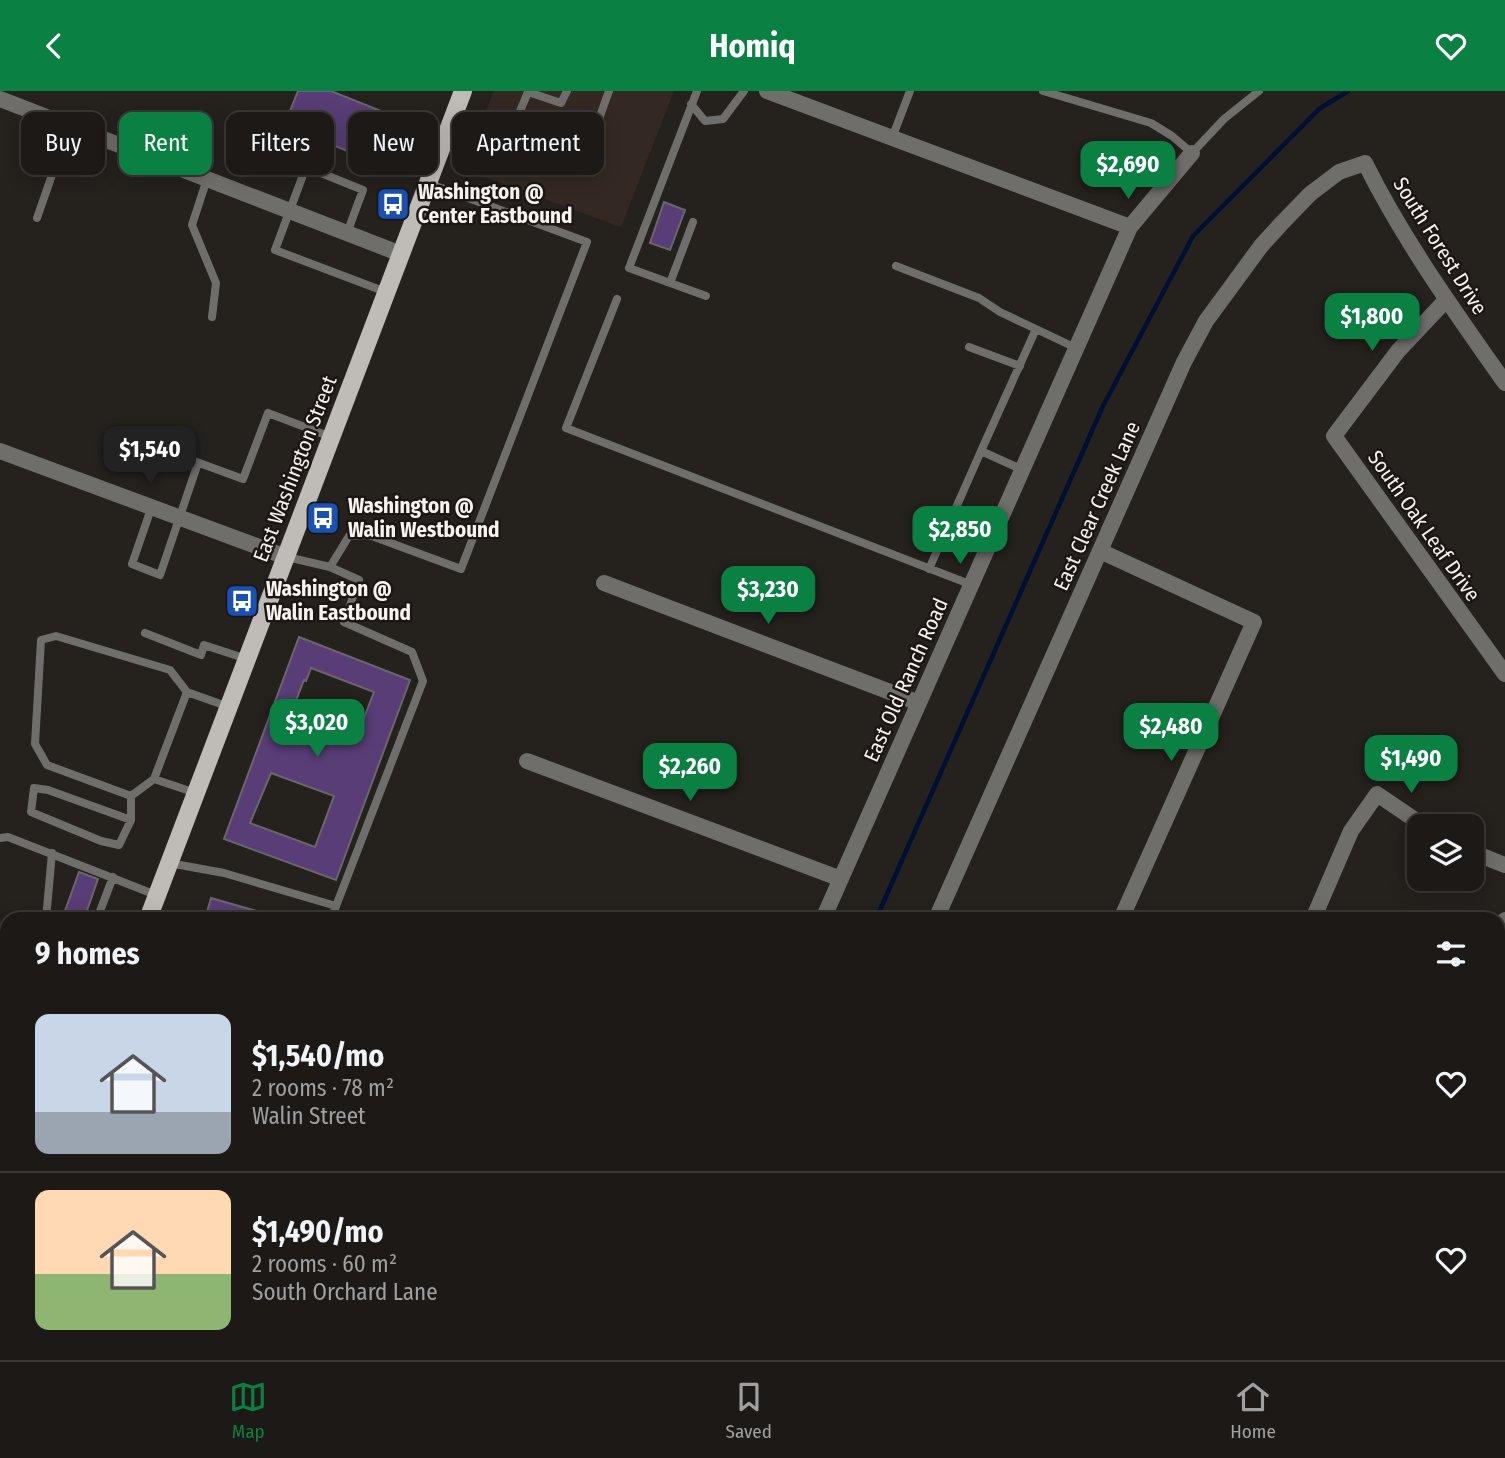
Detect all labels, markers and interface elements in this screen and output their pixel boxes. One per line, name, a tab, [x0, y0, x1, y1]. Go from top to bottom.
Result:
icon: back	[35, 27, 73, 65]
text: Homiq	[709, 27, 796, 65]
icon: heart	[1432, 27, 1470, 65]
chip: Buy	[21, 112, 105, 175]
chip: Rent	[119, 112, 212, 175]
chip: Filters	[226, 112, 334, 175]
chip: New	[348, 112, 438, 175]
chip: Apartment	[452, 112, 604, 175]
pin: $2,690	[1071, 141, 1185, 201]
text: $2,690	[1096, 150, 1160, 178]
street label: South Forest Drive	[1387, 172, 1493, 320]
place label: Washington @ Center Eastbound	[418, 179, 573, 229]
bus stop icon: Washington @ Center Eastbound	[374, 185, 412, 223]
pin: $1,800	[1315, 293, 1429, 353]
text: $1,800	[1341, 302, 1403, 330]
street label: East Washington Street	[248, 372, 343, 566]
street label: East Clear Creek Lane	[1048, 417, 1146, 595]
pin: $1,540	[93, 427, 207, 486]
text: $1,540	[119, 435, 181, 463]
street label: South Oak Leaf Drive	[1362, 445, 1486, 607]
place label: Washington @ Walin Westbound	[348, 493, 500, 543]
bus stop icon: Washington @ Walin Westbound	[304, 499, 342, 537]
pin: $2,850	[903, 507, 1017, 566]
text: $2,850	[928, 515, 992, 543]
pin: $3,230	[711, 567, 825, 626]
text: $3,230	[737, 575, 799, 603]
place label: Washington @ Walin Eastbound	[266, 576, 411, 626]
bus stop icon: Washington @ Walin Eastbound	[223, 582, 261, 620]
street label: East Old Ranch Road	[858, 594, 954, 766]
pin: $3,020	[260, 699, 374, 759]
pin: $2,480	[1114, 703, 1228, 763]
text: $3,020	[286, 708, 348, 736]
text: $2,480	[1139, 712, 1203, 740]
pin: $1,490	[1354, 735, 1468, 795]
pin: $2,260	[633, 743, 747, 803]
text: $1,490	[1381, 744, 1441, 772]
text: $2,260	[659, 752, 721, 780]
map controls	[1407, 814, 1484, 891]
button: layers	[1407, 814, 1484, 891]
icon: filters	[1432, 935, 1470, 973]
text: 9 homes	[35, 936, 140, 972]
text: $1,540/mo	[252, 1038, 384, 1074]
icon: home	[91, 1042, 175, 1126]
icon: heart	[1432, 1065, 1470, 1103]
text: 2 rooms · 78 m²	[252, 1074, 394, 1102]
text: Walin Street	[252, 1102, 366, 1130]
text: $1,490/mo	[252, 1214, 384, 1250]
icon: home	[91, 1218, 175, 1302]
icon: heart	[1432, 1241, 1470, 1279]
text: 2 rooms · 60 m²	[252, 1250, 397, 1278]
text: South Orchard Lane	[252, 1278, 438, 1306]
tab: Map	[229, 1378, 267, 1443]
tab: Saved	[726, 1378, 772, 1443]
tab: Home	[1230, 1378, 1276, 1443]

